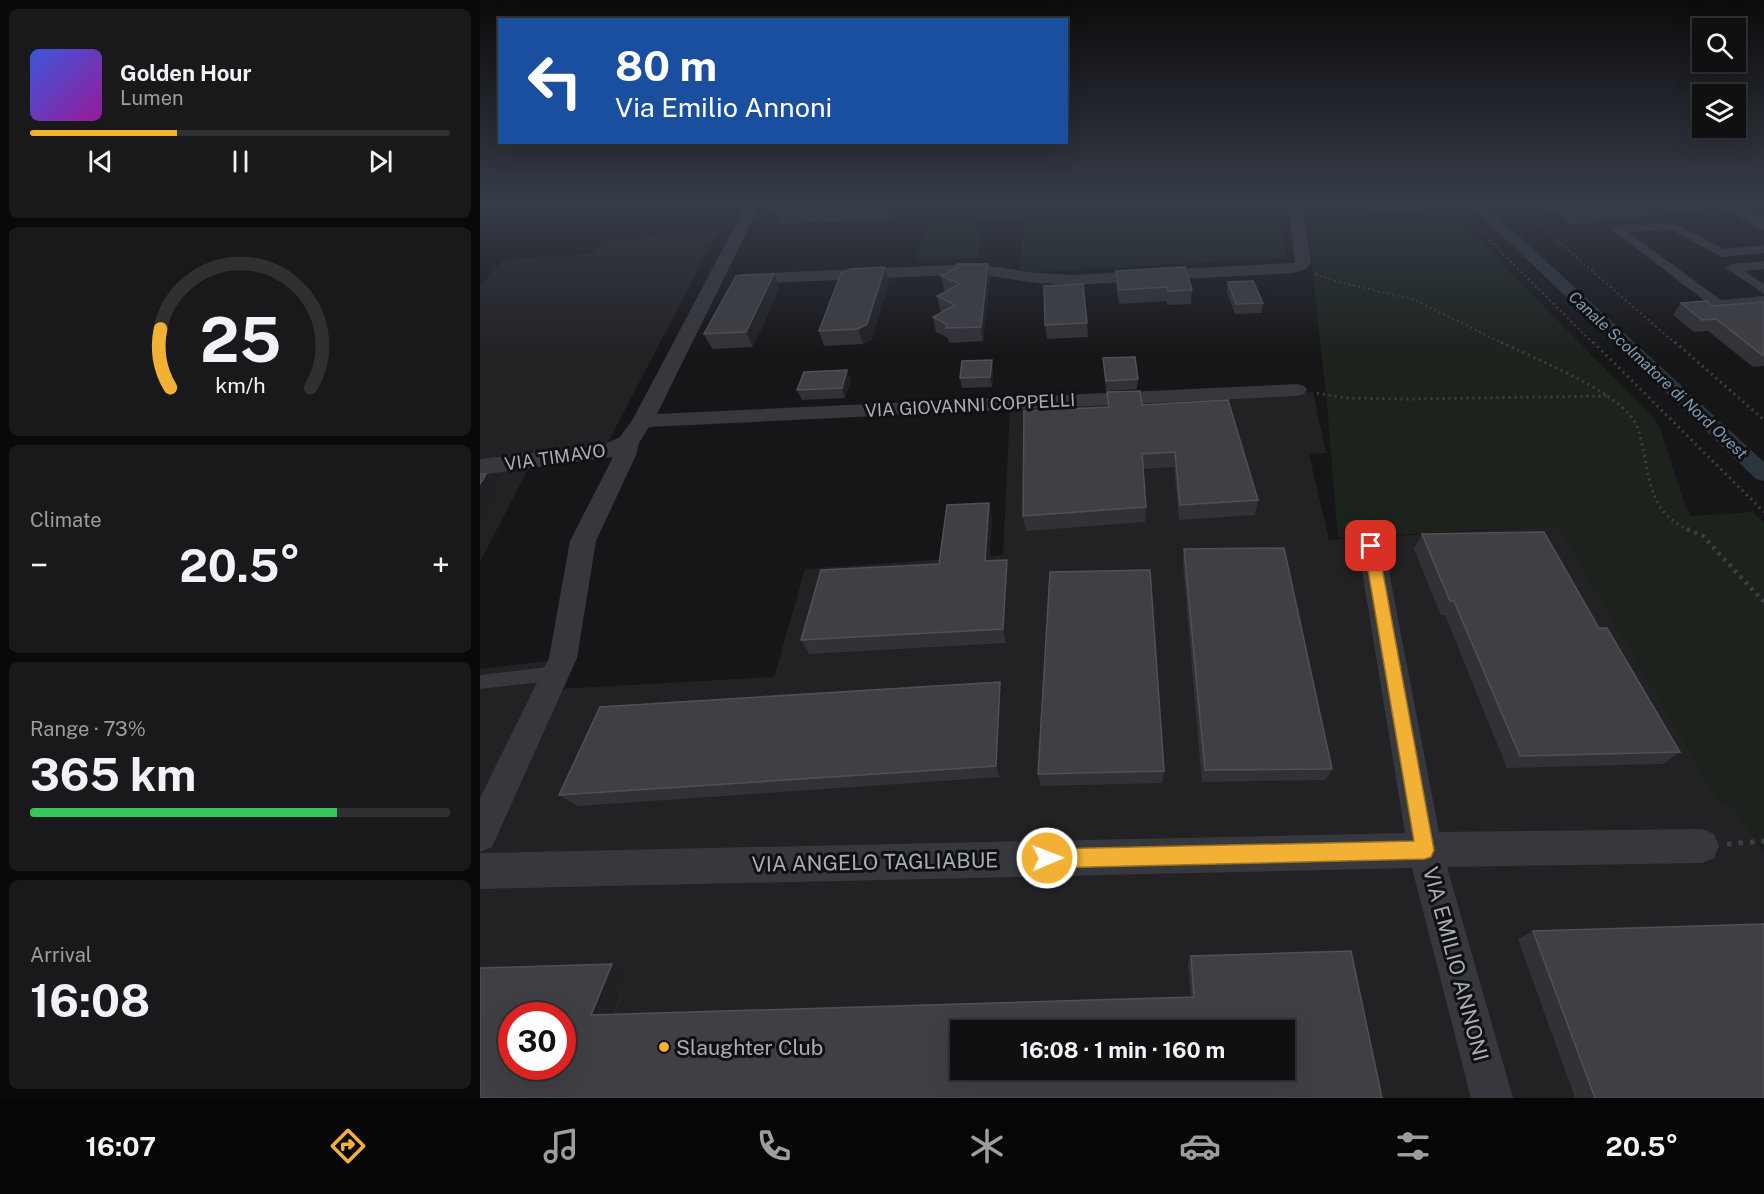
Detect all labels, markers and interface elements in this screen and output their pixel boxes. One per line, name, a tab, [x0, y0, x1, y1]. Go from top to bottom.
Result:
map controls	[1692, 18, 1746, 138]
button: search	[1692, 18, 1746, 72]
text: 80 m	[615, 41, 717, 90]
icon: left	[516, 42, 594, 120]
text: Golden Hour	[120, 60, 251, 86]
button: layers	[1692, 84, 1746, 138]
text: Lumen	[120, 86, 184, 110]
text: Via Emilio Annoni	[615, 91, 832, 123]
icon: previous	[84, 145, 117, 178]
icon: pause	[224, 145, 257, 178]
icon: next	[364, 145, 397, 178]
water label: Canale Scolmatore di Nord Ovest	[1565, 287, 1751, 463]
text: 25	[199, 303, 281, 376]
text: km/h	[215, 374, 265, 399]
street label: VIA GIOVANNI COPPELLI	[864, 389, 1076, 421]
street label: VIA TIMAVO	[503, 440, 607, 474]
text: Climate	[30, 508, 102, 532]
pin	[1345, 520, 1396, 571]
icon: arrive	[1354, 529, 1387, 562]
text: 20.5°	[179, 539, 301, 592]
text: −	[30, 546, 48, 584]
text: +	[432, 546, 450, 584]
text: Range · 73%	[30, 717, 146, 741]
text: 365 km	[30, 748, 196, 801]
position arrow	[1015, 826, 1079, 890]
street label: VIA ANGELO TAGLIABUE	[752, 847, 998, 877]
street label: VIA EMILIO ANNONI	[1418, 864, 1494, 1064]
text: Arrival	[30, 943, 92, 967]
text: 16:08	[30, 974, 150, 1027]
speed limit sign: 30	[498, 1002, 576, 1080]
place label: Slaughter Club	[676, 1035, 823, 1060]
text: 16:08 · 1 min · 160 m	[1020, 1037, 1225, 1063]
marker: Slaughter Club	[657, 1040, 671, 1054]
icon: directions	[327, 1125, 369, 1167]
icon: music	[540, 1125, 582, 1167]
icon: phone	[753, 1125, 795, 1167]
icon: climate	[966, 1125, 1008, 1167]
icon: car	[1179, 1125, 1221, 1167]
icon: filters	[1392, 1125, 1434, 1167]
text: 16:07	[86, 1130, 156, 1162]
text: 20.5°	[1606, 1130, 1678, 1162]

